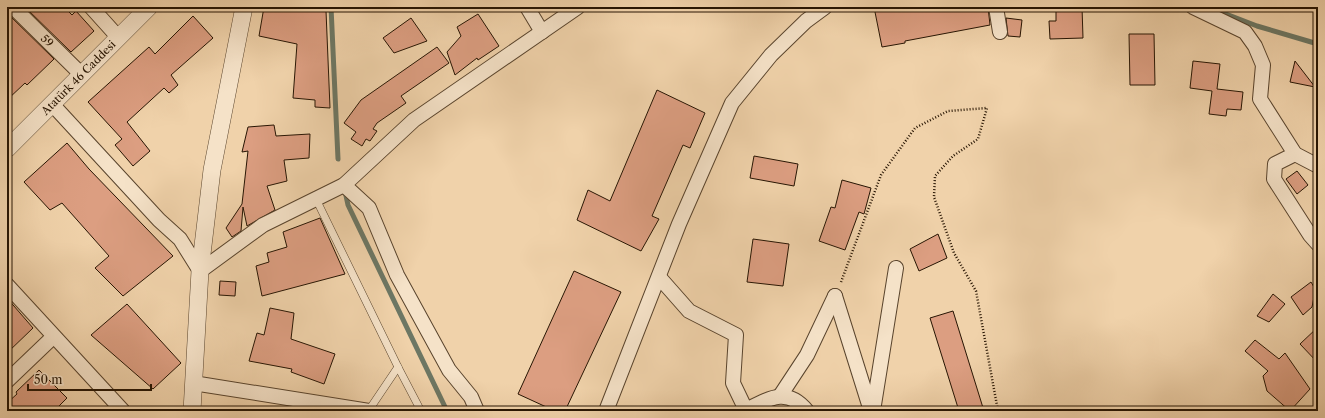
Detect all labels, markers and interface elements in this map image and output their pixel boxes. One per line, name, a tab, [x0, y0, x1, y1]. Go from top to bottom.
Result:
street label: 59	[38, 31, 57, 50]
street label: Atatürk 46 Caddesi	[37, 37, 119, 119]
scale bar	[28, 366, 151, 392]
text: 50 m	[34, 372, 63, 387]

